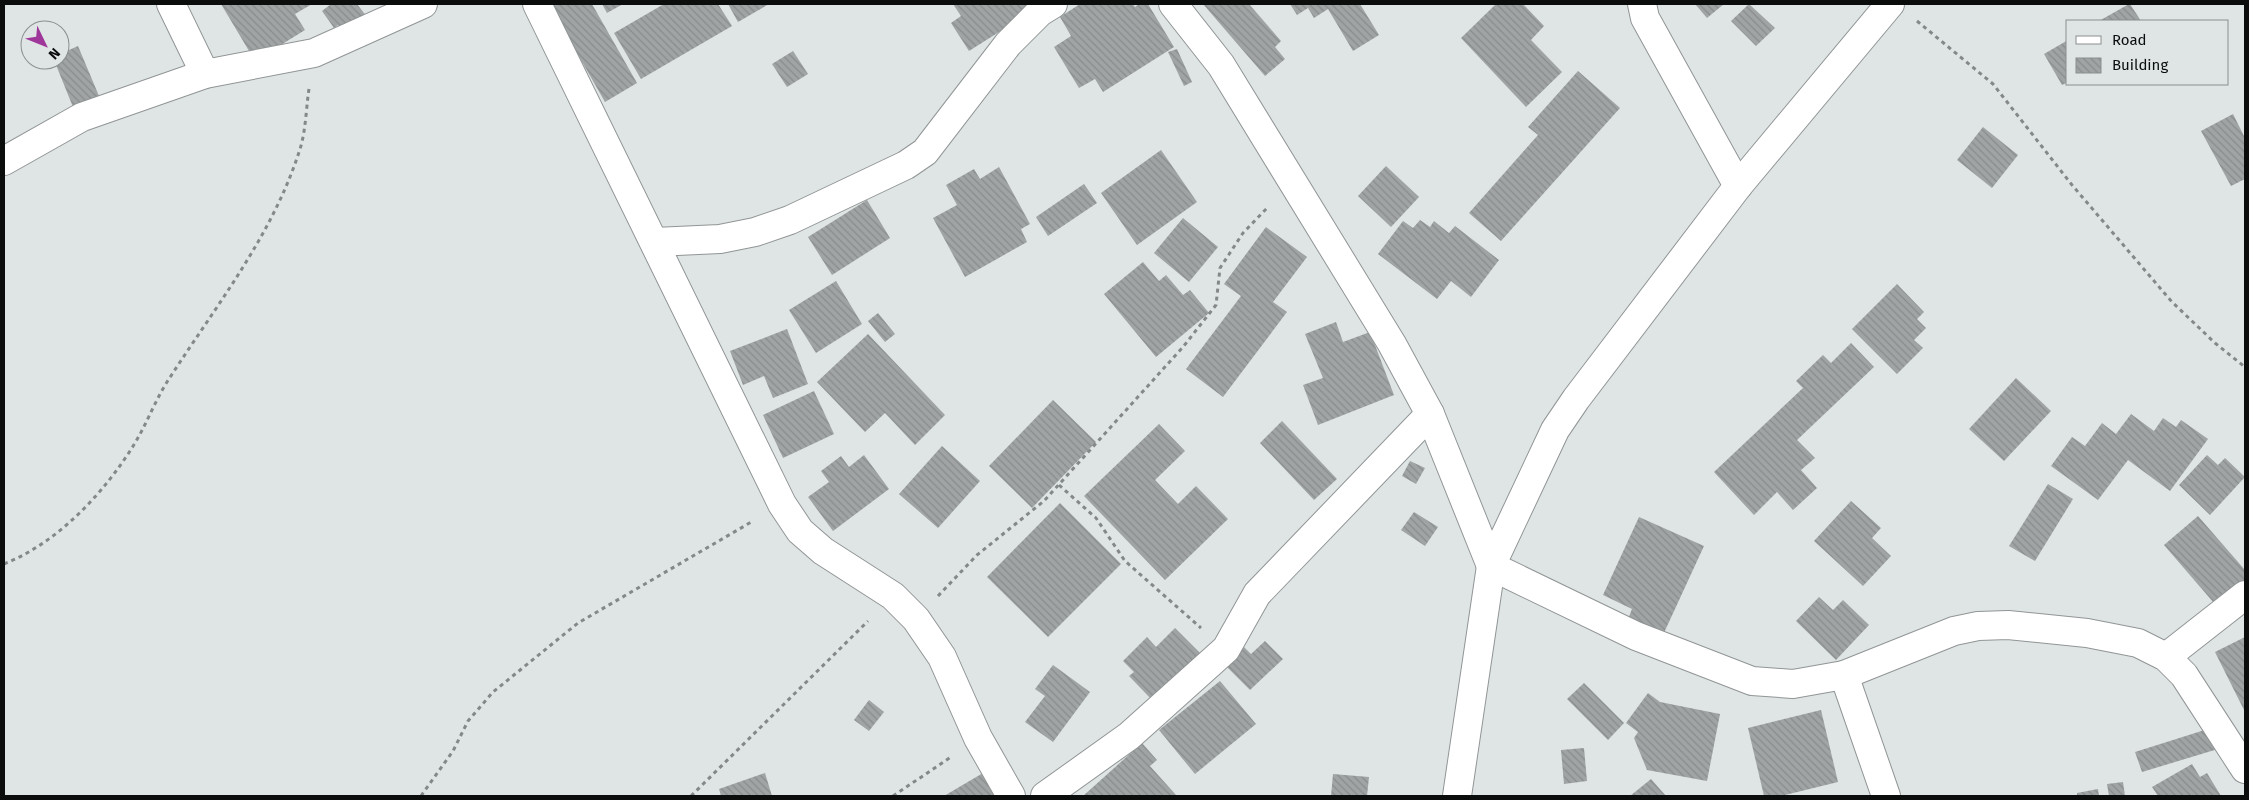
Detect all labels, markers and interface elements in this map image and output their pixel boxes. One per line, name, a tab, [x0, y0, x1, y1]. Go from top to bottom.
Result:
north arrow	[20, 20, 70, 70]
legend	[2066, 20, 2229, 85]
text: Road	[2112, 31, 2147, 49]
text: N	[45, 44, 64, 63]
text: Building	[2112, 56, 2168, 74]

